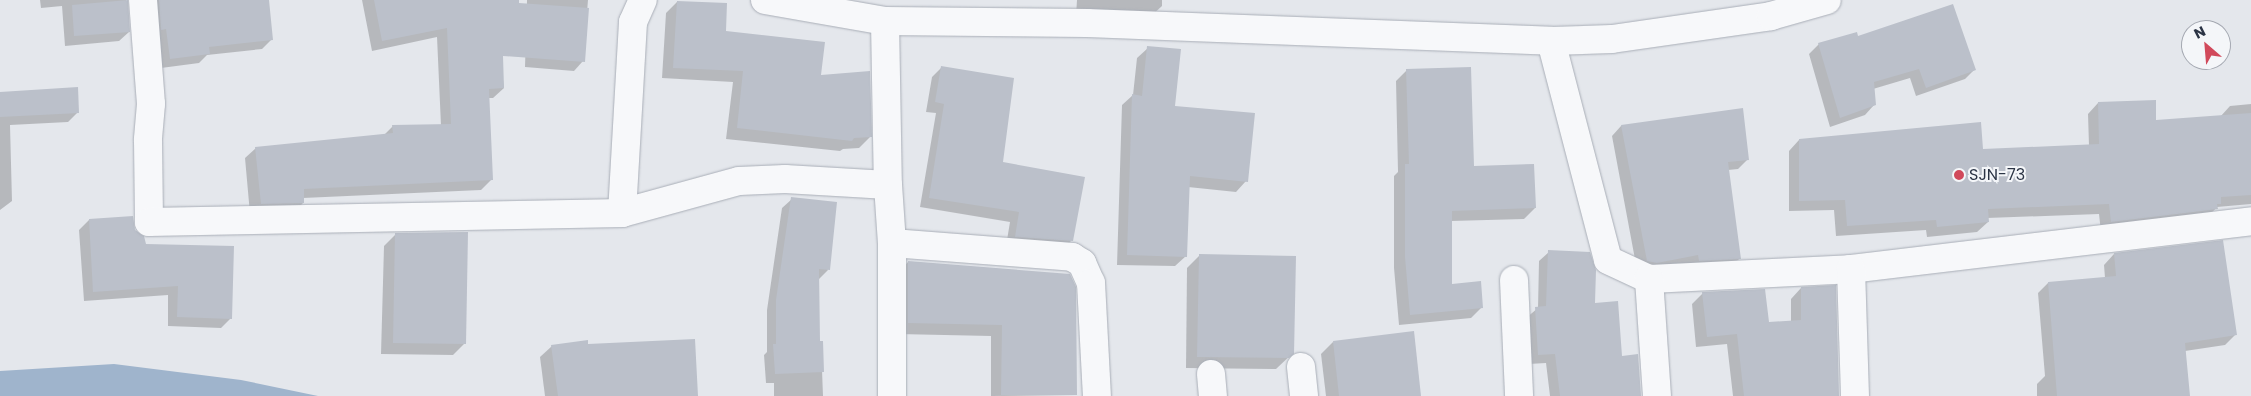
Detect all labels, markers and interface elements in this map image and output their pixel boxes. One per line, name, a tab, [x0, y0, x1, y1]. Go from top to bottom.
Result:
north arrow	[2181, 20, 2231, 70]
text: N	[2190, 21, 2209, 44]
place label: SJN-73	[1969, 165, 2025, 185]
marker: SJN-73	[1953, 169, 1965, 181]

